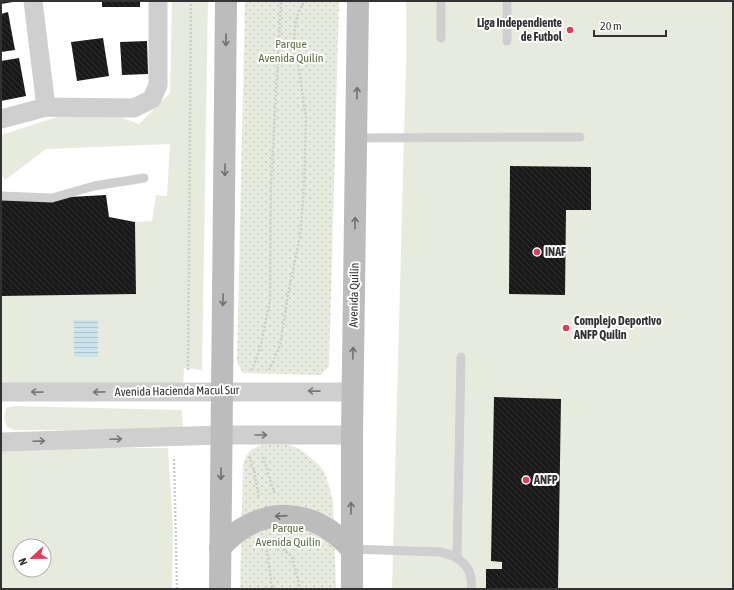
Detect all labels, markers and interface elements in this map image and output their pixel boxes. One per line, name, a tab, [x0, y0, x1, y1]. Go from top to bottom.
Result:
scale bar	[594, 12, 666, 38]
place label: Liga Independiente de Futbol	[477, 16, 563, 44]
text: 20 m	[600, 19, 622, 33]
marker: Liga Independiente de Futbol	[565, 25, 575, 35]
one-way arrow	[222, 33, 230, 46]
park label: Parque Avenida Quilín	[259, 37, 323, 65]
one-way arrow	[353, 87, 360, 100]
one-way arrow	[221, 163, 229, 176]
one-way arrow	[351, 217, 359, 230]
place label: INAF	[545, 245, 566, 259]
marker: INAF	[532, 247, 542, 257]
street label: Avenida Quilín	[346, 262, 362, 328]
one-way arrow	[220, 293, 227, 306]
place label: Complejo Deportivo ANFP Quilin	[573, 314, 662, 342]
marker: Complejo Deportivo ANFP Quilin	[561, 323, 571, 333]
one-way arrow	[349, 347, 357, 360]
street label: Avenida Hacienda Macul Sur	[115, 383, 240, 399]
one-way arrow	[308, 387, 321, 395]
one-way arrow	[31, 388, 44, 396]
one-way arrow	[93, 388, 106, 396]
one-way arrow	[254, 431, 267, 439]
one-way arrow	[109, 435, 122, 443]
one-way arrow	[32, 437, 45, 445]
one-way arrow	[217, 467, 225, 480]
place label: ANFP	[533, 473, 558, 487]
marker: ANFP	[521, 475, 531, 485]
one-way arrow	[347, 502, 355, 515]
one-way arrow	[275, 513, 288, 520]
park label: Parque Avenida Quilin	[256, 521, 320, 549]
north arrow	[12, 538, 52, 578]
text: N	[16, 556, 30, 567]

